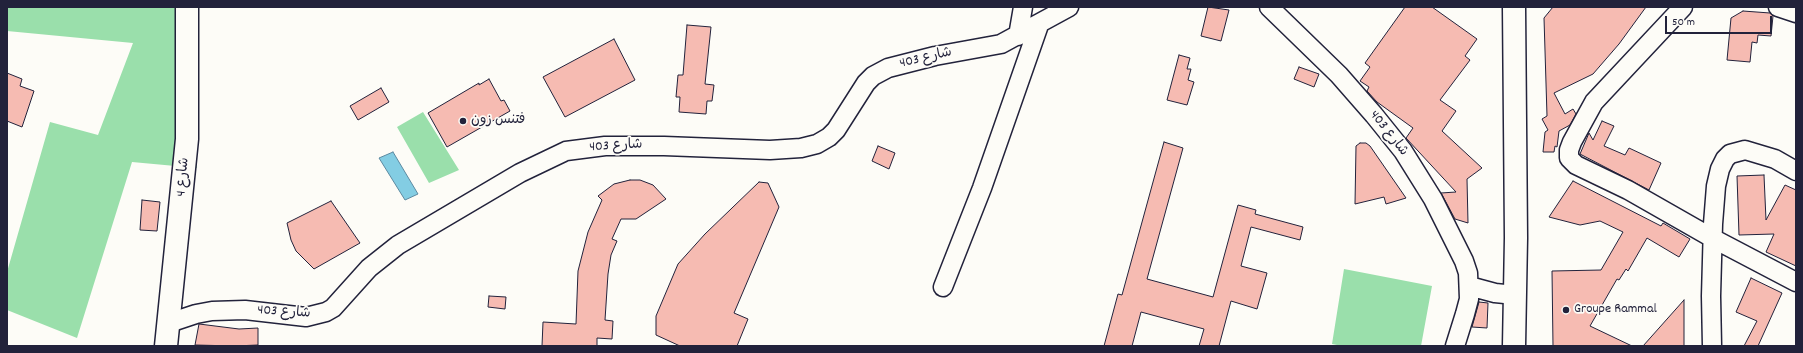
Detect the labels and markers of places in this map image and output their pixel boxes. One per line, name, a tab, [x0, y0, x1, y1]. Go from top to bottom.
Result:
place label: فتنس زون	[471, 113, 525, 129]
marker: فتنس زون	[458, 116, 468, 126]
place label: Groupe Rammal	[1574, 302, 1657, 318]
marker: Groupe Rammal	[1561, 305, 1571, 315]

